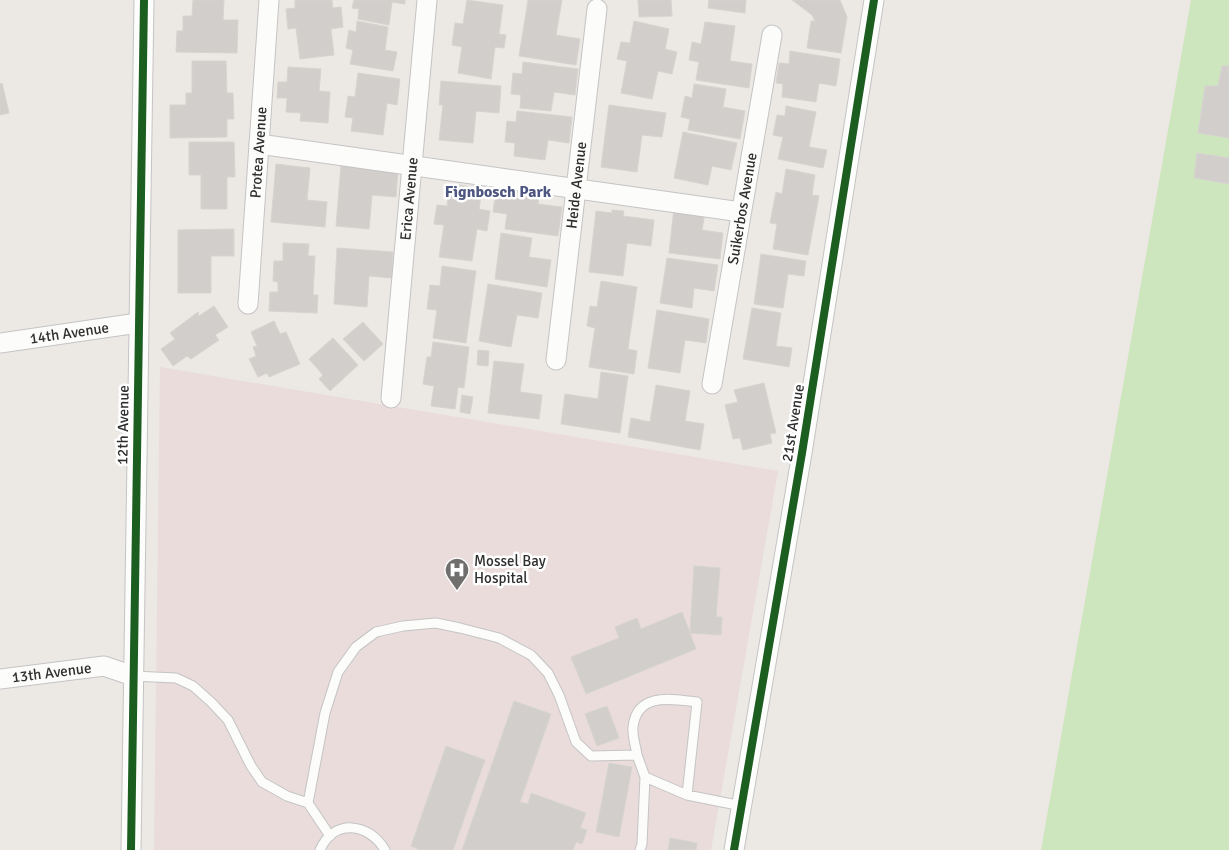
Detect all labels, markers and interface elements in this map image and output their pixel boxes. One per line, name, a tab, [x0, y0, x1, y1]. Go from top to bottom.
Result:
street label: Protea Avenue	[246, 106, 271, 199]
street label: Heide Avenue	[562, 141, 590, 230]
street label: Suikerbos Avenue	[724, 151, 761, 266]
street label: Erica Avenue	[396, 157, 422, 241]
district label: Fignbosch Park	[445, 182, 552, 202]
street label: 14th Avenue	[28, 318, 110, 348]
street label: 21st Avenue	[778, 383, 808, 463]
street label: 12th Avenue	[113, 385, 133, 465]
place label: Mossel Bay Hospital	[474, 552, 546, 587]
hospital icon: Mossel Bay Hospital	[444, 557, 470, 591]
street label: 13th Avenue	[11, 659, 92, 686]

